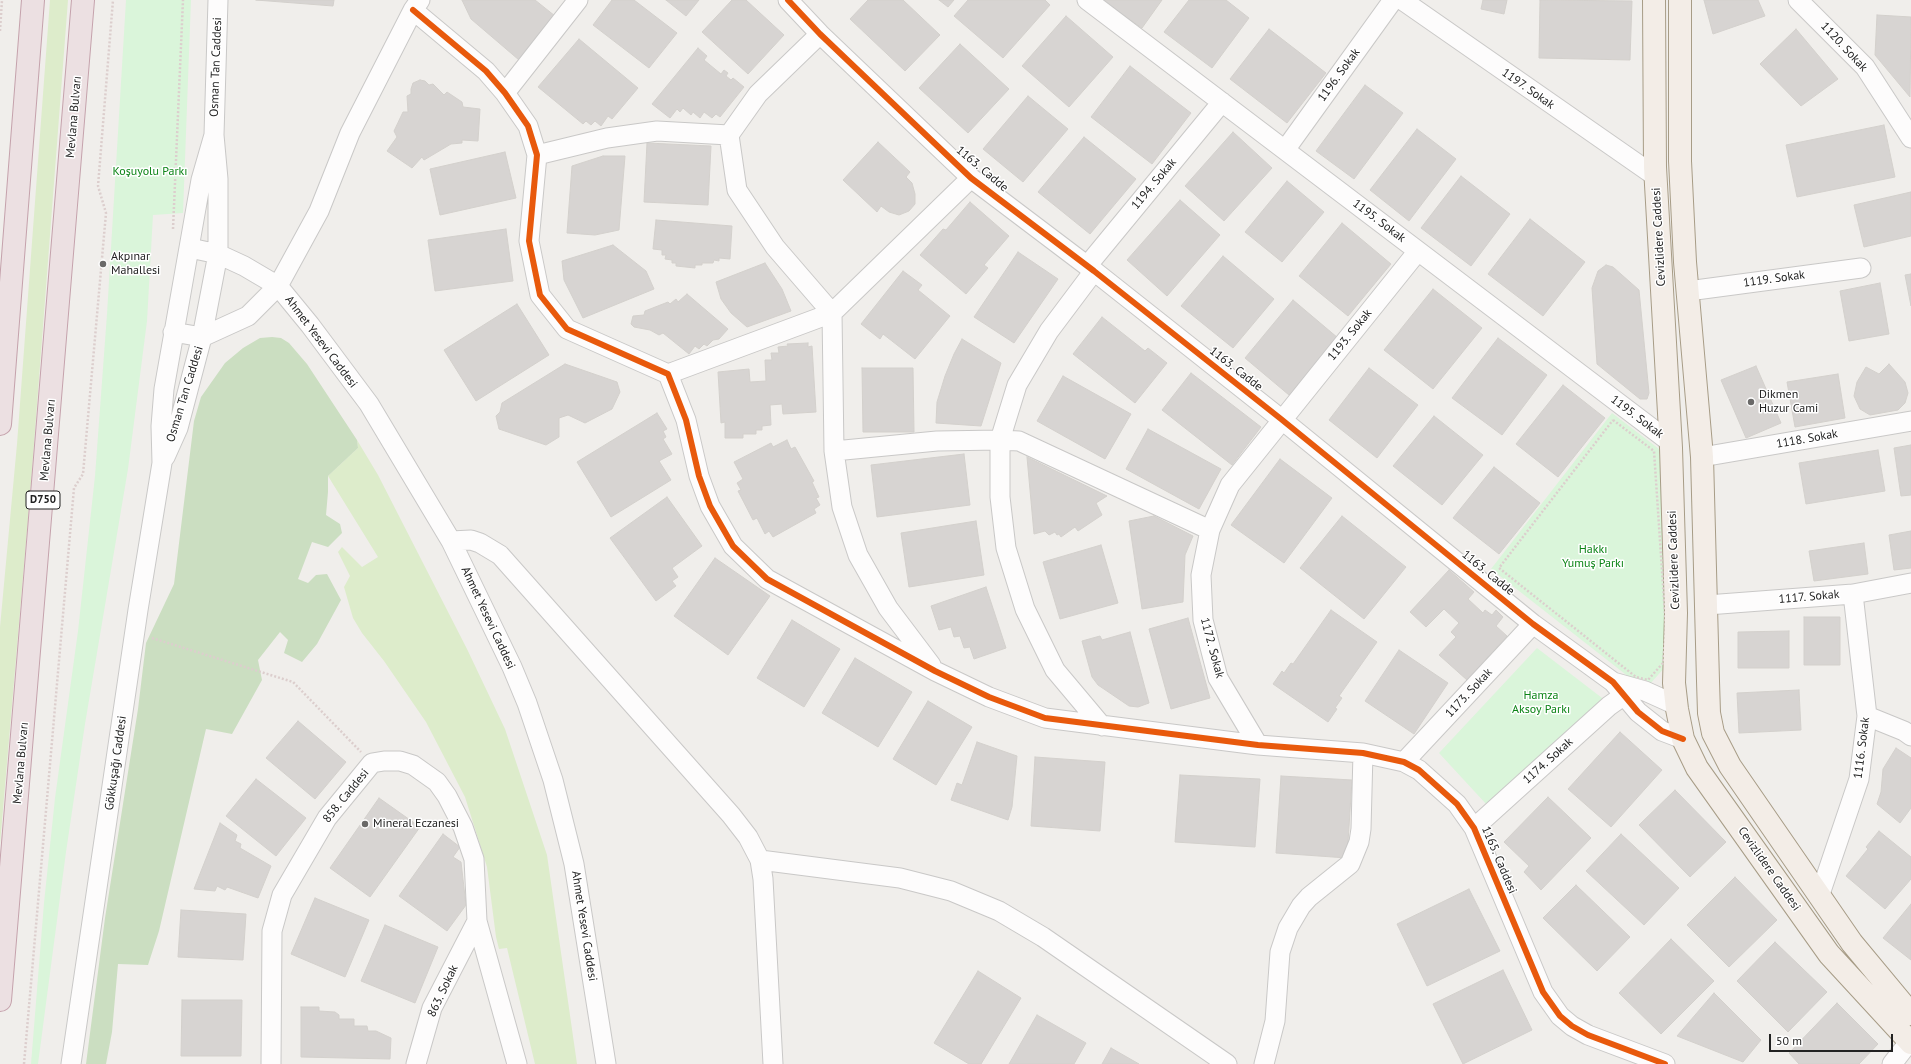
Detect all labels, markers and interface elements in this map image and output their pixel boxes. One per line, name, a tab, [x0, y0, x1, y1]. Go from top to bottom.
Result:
street label: Osman Tan Caddesi	[207, 17, 225, 117]
street label: 1120. Sokak	[1818, 19, 1870, 75]
street label: 1196. Sokak	[1315, 46, 1363, 104]
street label: 1197. Sokak	[1499, 66, 1557, 112]
street label: Mevlana Bulvarı	[63, 75, 85, 159]
street label: 1163. Cadde	[953, 143, 1011, 195]
street label: 1194. Sokak	[1128, 156, 1180, 212]
park label: Koşuyolu Parkı	[112, 165, 188, 179]
street label: Cevizlidere Caddesi	[1649, 187, 1669, 287]
street label: 1195. Sokak	[1350, 197, 1408, 245]
place label: Akpınar Mahallesi	[111, 250, 160, 278]
marker: Akpınar Mahallesi	[98, 259, 108, 269]
street label: 1119. Sokak	[1742, 268, 1806, 290]
street label: Ahmet Yesevi Caddesi	[282, 293, 360, 391]
street label: 1193. Sokak	[1325, 306, 1375, 364]
street label: Osman Tan Caddesi	[164, 344, 206, 444]
street label: 1163. Cadde	[1207, 344, 1265, 394]
place label: Dikmen Huzur Cami	[1759, 388, 1818, 416]
street label: 1195. Sokak	[1608, 393, 1666, 441]
marker: Dikmen Huzur Cami	[1746, 397, 1756, 407]
street label: Mevlana Bulvarı	[37, 398, 59, 482]
street label: 1118. Sokak	[1775, 427, 1839, 451]
road number: D750	[26, 491, 60, 509]
street label: Cevizlidere Caddesi	[1665, 510, 1683, 610]
park label: Hakkı Yumuş Parkı	[1562, 543, 1624, 571]
street label: 1163. Cadde	[1459, 547, 1517, 599]
street label: Ahmet Yesevi Caddesi	[458, 564, 518, 672]
street label: 1117. Sokak	[1778, 587, 1840, 607]
street label: 1172. Sokak	[1197, 616, 1227, 680]
street label: 1173. Sokak	[1443, 665, 1495, 721]
park label: Hamza Aksoy Parkı	[1512, 689, 1570, 717]
street label: Gökkuşağı Caddesi	[102, 715, 130, 811]
street label: 1116. Sokak	[1851, 716, 1873, 780]
street label: Mevlana Bulvarı	[10, 721, 32, 805]
street label: 1174. Sokak	[1520, 735, 1576, 787]
street label: 858. Caddesi	[320, 766, 372, 826]
place label: Mineral Eczanesi	[373, 817, 459, 831]
marker: Mineral Eczanesi	[360, 819, 370, 829]
street label: 1165. Caddesi	[1478, 824, 1520, 896]
street label: Cevizlidere Caddesi	[1735, 824, 1803, 914]
street label: Ahmet Yesevi Caddesi	[568, 870, 600, 982]
street label: 863. Sokak	[425, 963, 461, 1019]
scale bar	[1771, 1026, 1895, 1052]
text: 50 m	[1776, 1033, 1802, 1048]

